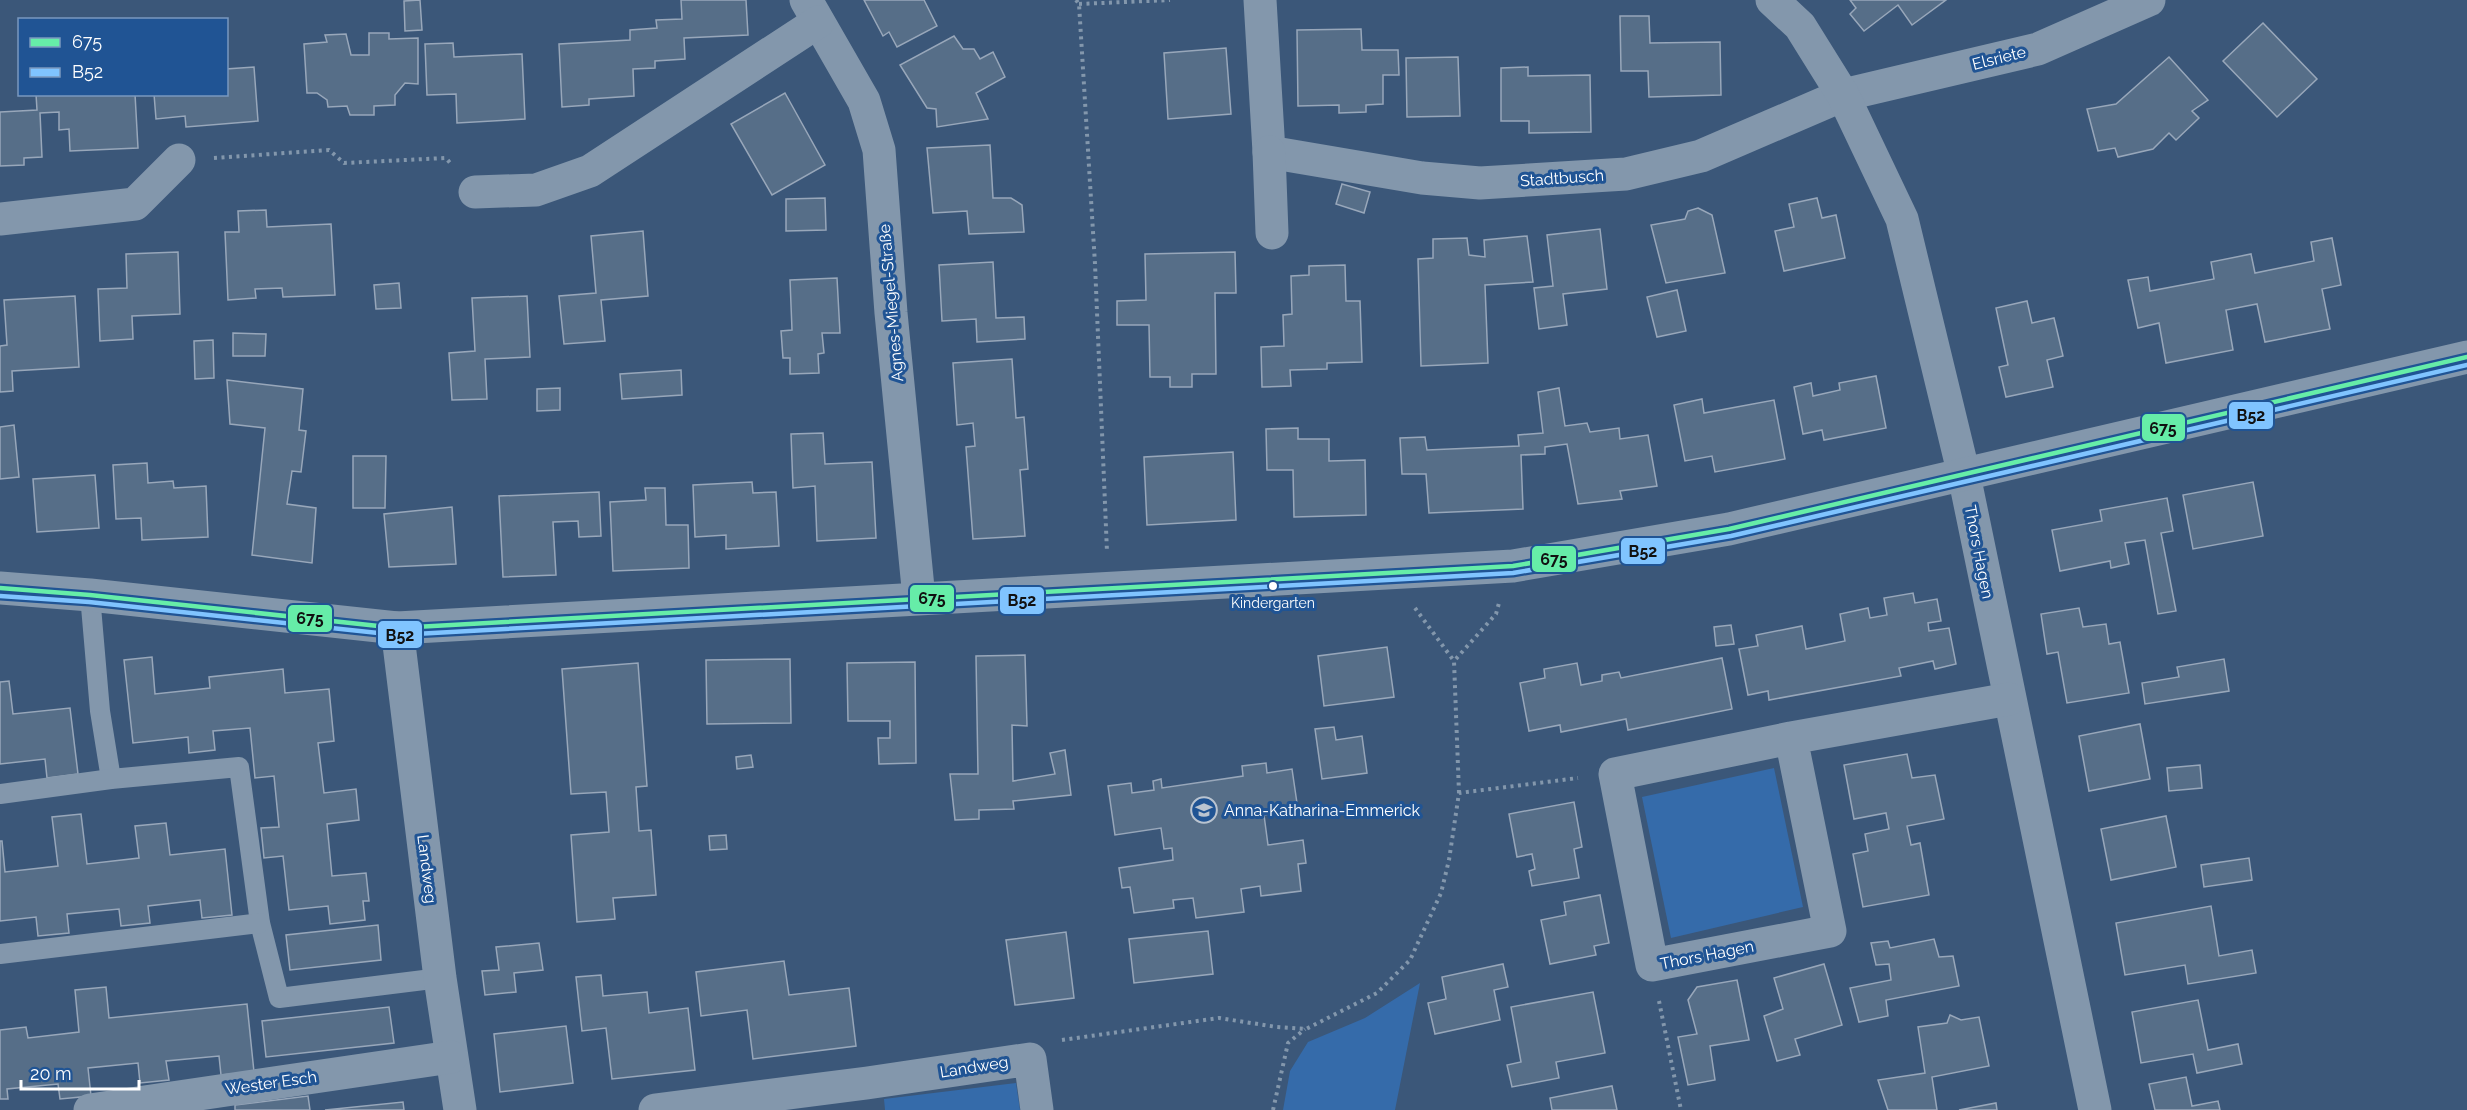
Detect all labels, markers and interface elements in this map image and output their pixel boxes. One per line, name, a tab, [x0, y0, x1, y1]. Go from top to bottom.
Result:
legend	[18, 18, 228, 96]
text: 675	[72, 31, 102, 52]
street label: Elsriete	[1970, 42, 2028, 74]
text: B52	[72, 61, 103, 82]
street label: Stadtbusch	[1519, 166, 1605, 190]
street label: Agnes-Miegel-Straße	[875, 223, 907, 383]
line badge: B52	[2228, 401, 2274, 430]
text: B52	[2237, 406, 2265, 425]
line badge: 675	[2141, 413, 2186, 442]
text: 675	[2149, 419, 2177, 438]
street label: Thors Hagen	[1961, 504, 1997, 600]
line badge: B52	[1620, 537, 1666, 565]
text: B52	[1629, 542, 1657, 561]
line badge: 675	[1531, 545, 1577, 573]
text: 675	[1540, 550, 1568, 569]
marker: Kindergarten	[1267, 580, 1279, 592]
line badge: 675	[909, 584, 955, 613]
line badge: B52	[999, 586, 1045, 615]
text: 675	[918, 589, 946, 608]
text: B52	[1008, 591, 1036, 610]
place label: Kindergarten	[1231, 595, 1315, 611]
line badge: 675	[287, 604, 333, 633]
text: 675	[296, 609, 324, 628]
line badge: B52	[377, 620, 423, 649]
text: B52	[386, 626, 414, 645]
school or university icon: Anna-Katharina-Emmerick	[1189, 795, 1219, 825]
place label: Anna-Katharina-Emmerick	[1224, 801, 1421, 820]
street label: Landweg	[413, 833, 441, 905]
street label: Thors Hagen	[1659, 937, 1755, 973]
street label: Landweg	[938, 1052, 1010, 1082]
scale bar	[21, 1053, 140, 1091]
text: 20 m	[30, 1063, 72, 1084]
street label: Wester Esch	[224, 1067, 318, 1099]

